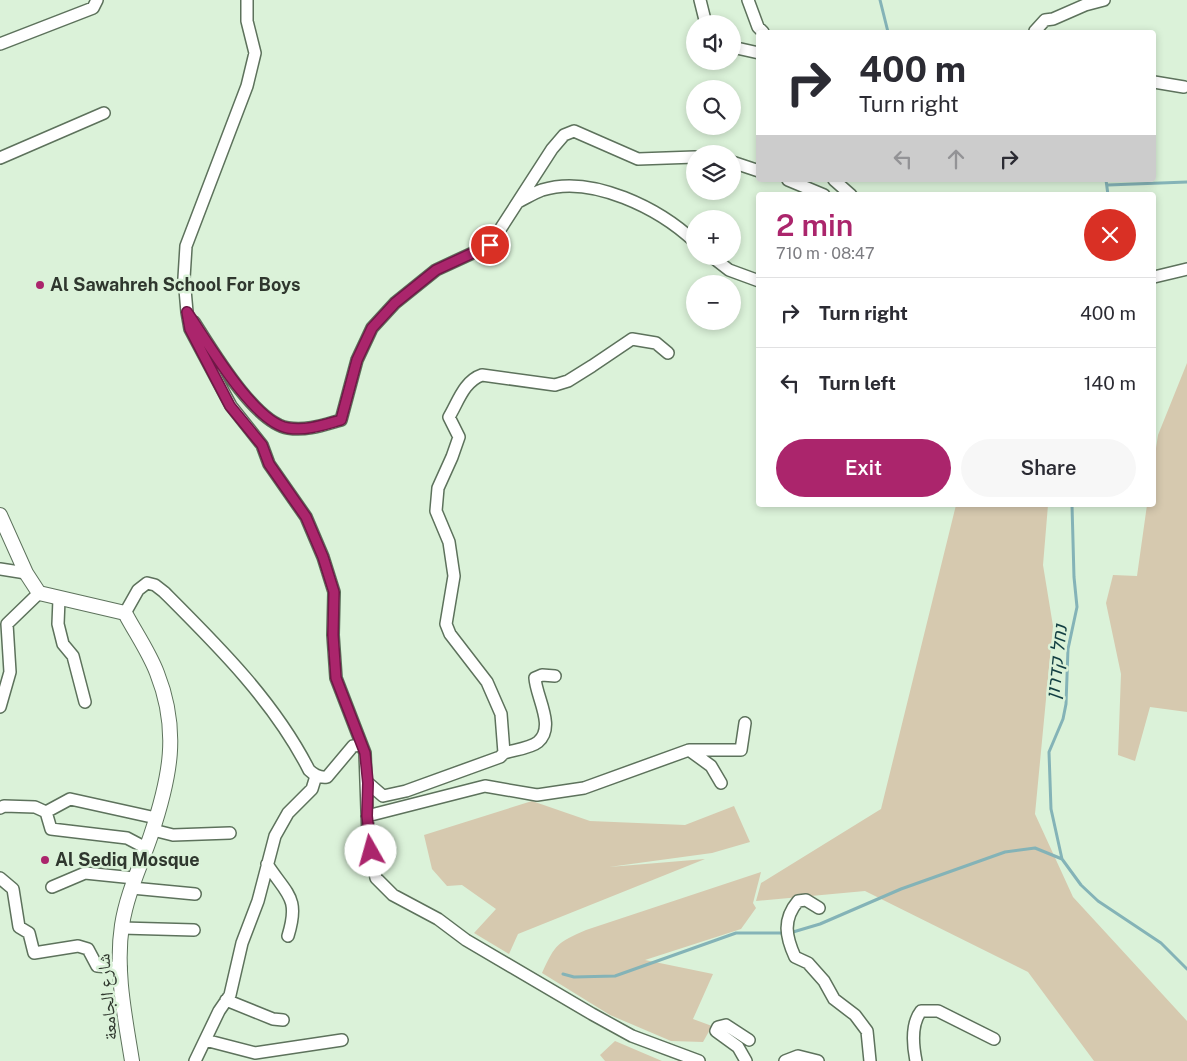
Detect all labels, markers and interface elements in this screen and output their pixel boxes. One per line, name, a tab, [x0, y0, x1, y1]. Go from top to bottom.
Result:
map controls	[686, 15, 741, 330]
button: sound	[686, 15, 741, 70]
text: 400 m	[859, 49, 966, 90]
icon: right	[776, 50, 841, 115]
button: search	[686, 80, 741, 135]
text: Turn right	[859, 91, 959, 117]
button: layers	[686, 145, 741, 200]
icon: left	[889, 145, 917, 173]
icon: ahead	[942, 145, 970, 173]
icon: right	[995, 145, 1023, 173]
text: 2 min	[776, 207, 853, 243]
button: close	[1084, 209, 1136, 261]
button: +	[686, 210, 741, 265]
pin	[469, 224, 511, 266]
icon: arrive	[476, 231, 504, 259]
text: 710 m · 08:47	[776, 244, 875, 263]
place label: Al Sawahreh School For Boys	[50, 274, 300, 295]
button: −	[686, 275, 741, 330]
marker: Al Sawahreh School For Boys	[34, 279, 46, 291]
icon: right	[776, 299, 804, 327]
text: Turn right	[819, 302, 908, 324]
text: 400 m	[1080, 302, 1136, 324]
icon: left	[776, 369, 804, 397]
text: Turn left	[819, 372, 896, 394]
text: 140 m	[1084, 372, 1136, 394]
button: Exit	[776, 439, 951, 497]
button: Share	[961, 439, 1136, 497]
water label: נחל קדרון	[1041, 623, 1071, 700]
position arrow	[344, 824, 396, 876]
place label: Al Sediq Mosque	[55, 849, 200, 870]
marker: Al Sediq Mosque	[39, 854, 51, 866]
street label: شارع الجامعة	[92, 953, 122, 1041]

